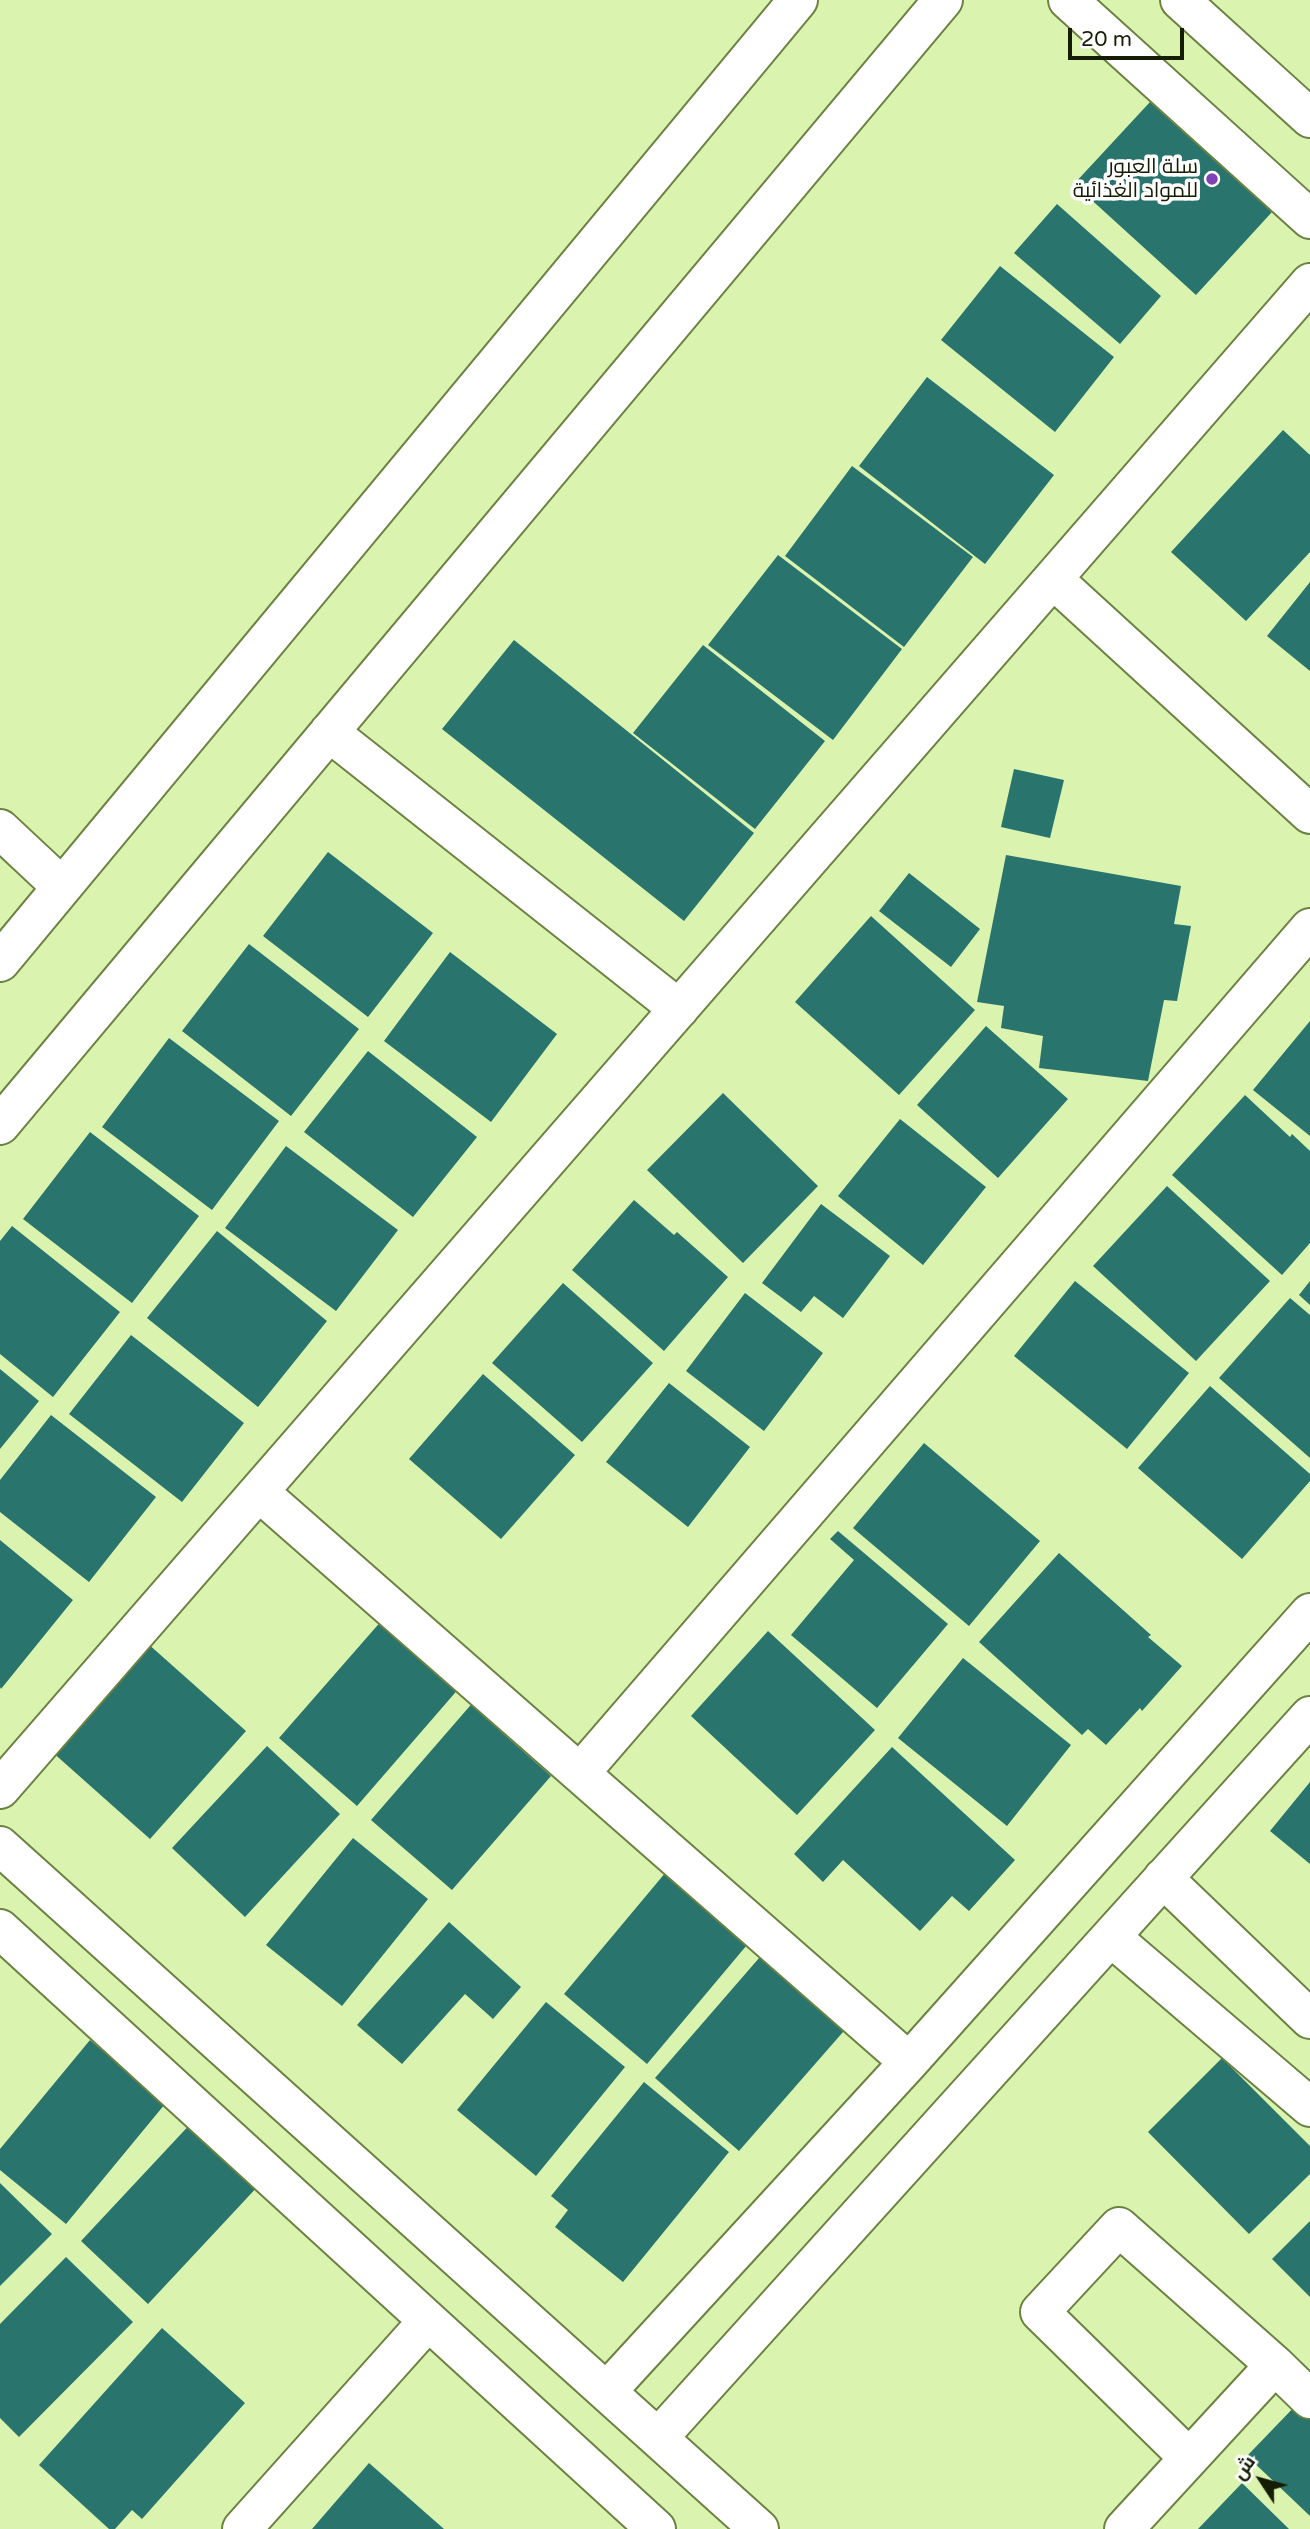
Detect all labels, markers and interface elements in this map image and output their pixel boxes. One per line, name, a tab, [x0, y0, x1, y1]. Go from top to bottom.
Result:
scale bar	[1072, 14, 1188, 58]
text: 20 m	[1081, 27, 1132, 52]
place label: سلة العبور للمواد الغذائية	[1073, 154, 1198, 204]
marker: سلة العبور للمواد الغذائية	[1204, 171, 1220, 187]
north arrow	[1226, 2445, 1296, 2515]
text: ش	[1228, 2451, 1260, 2484]

